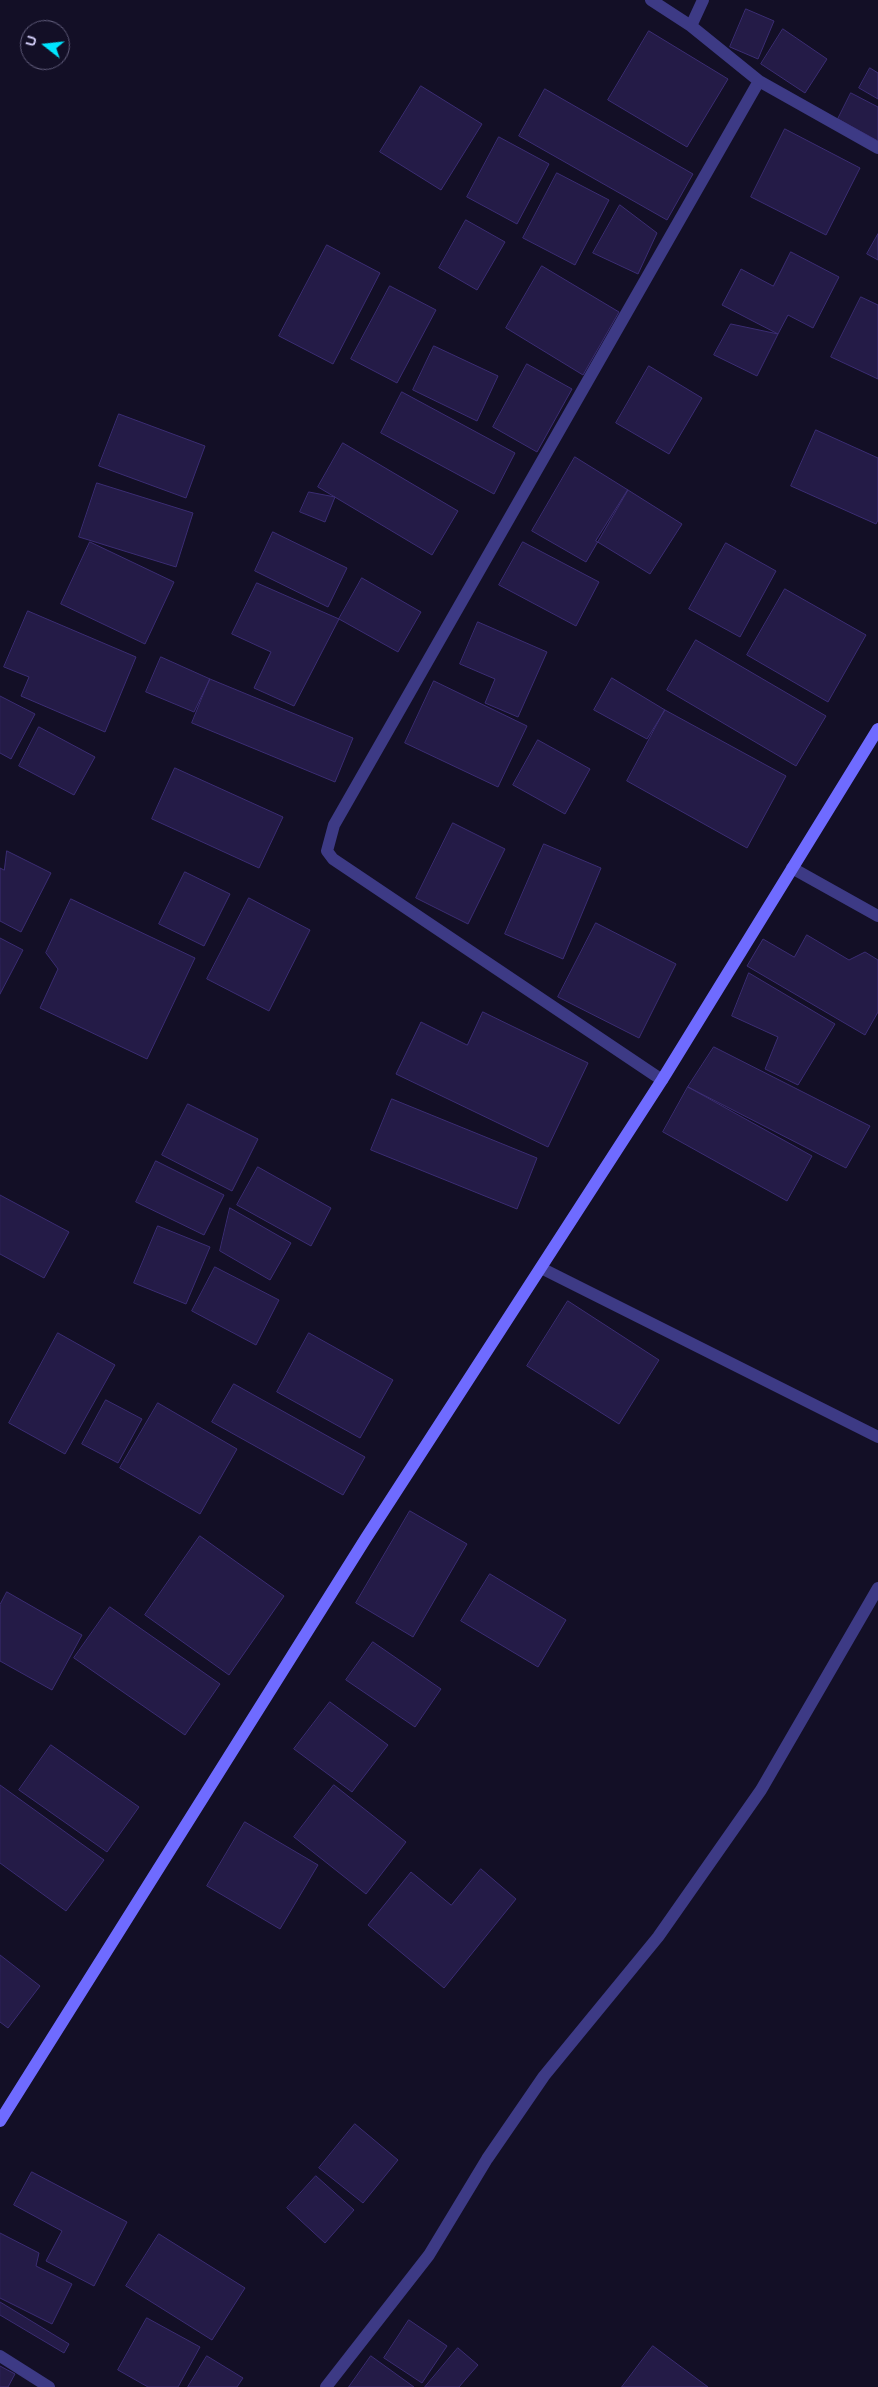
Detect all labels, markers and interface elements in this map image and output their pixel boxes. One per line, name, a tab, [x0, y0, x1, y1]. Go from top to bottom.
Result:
north arrow	[20, 20, 70, 70]
text: U	[21, 34, 41, 48]

